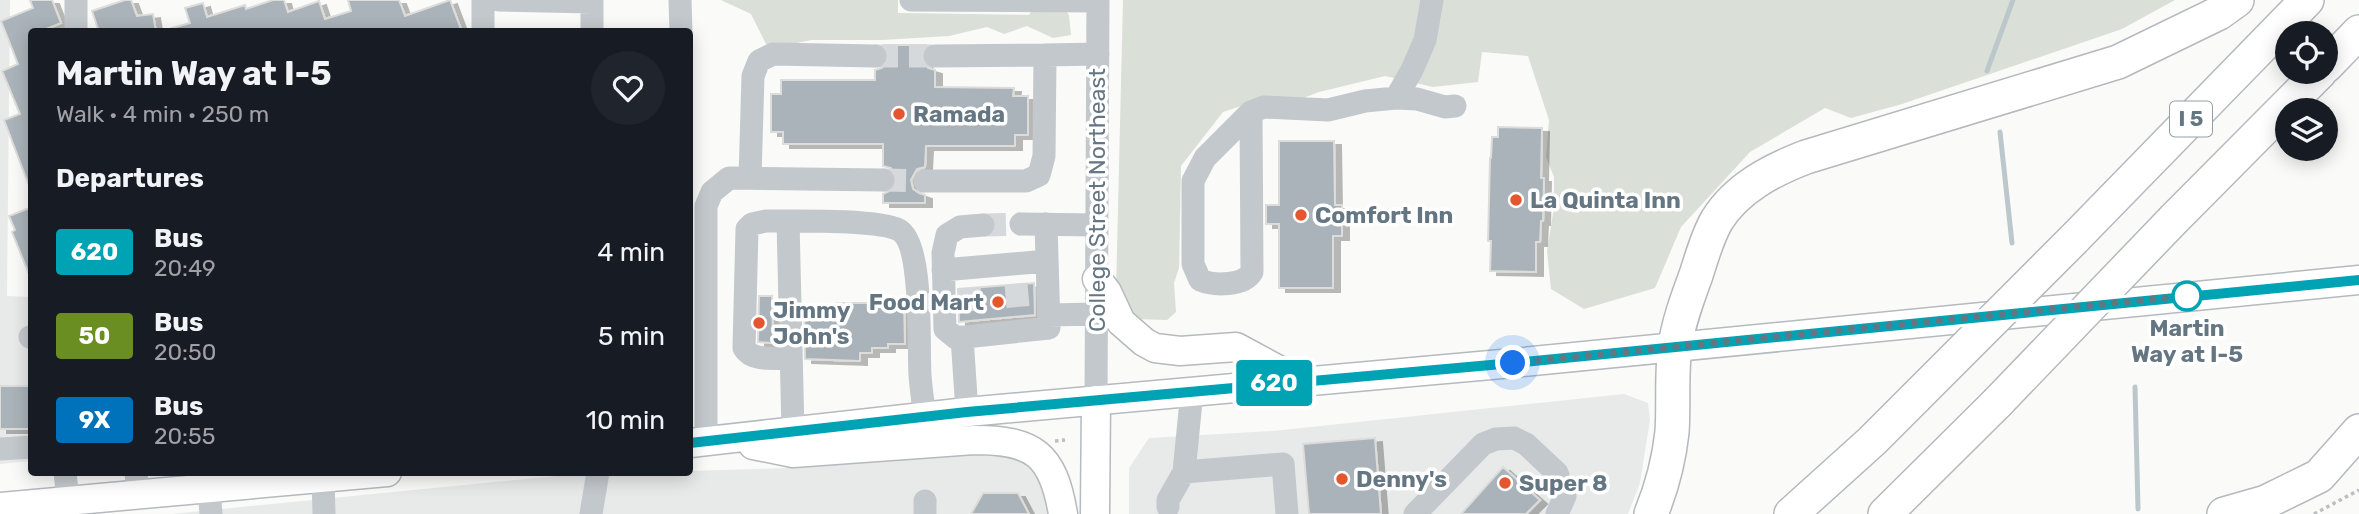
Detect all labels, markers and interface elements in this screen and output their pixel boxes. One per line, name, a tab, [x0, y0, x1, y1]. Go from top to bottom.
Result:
map controls	[2275, 21, 2338, 161]
button: locate	[2275, 21, 2338, 84]
button: heart	[591, 51, 665, 125]
text: Martin Way at I-5	[56, 54, 331, 93]
street label: College Street Northeast	[1083, 68, 1111, 332]
button: layers	[2275, 98, 2338, 161]
text: Walk · 4 min · 250 m	[56, 100, 269, 128]
place label: Ramada	[913, 100, 1005, 128]
road number: I 5	[2170, 102, 2212, 136]
marker: Ramada	[891, 106, 907, 122]
text: Departures	[56, 163, 204, 194]
place label: La Quinta Inn	[1530, 186, 1681, 214]
marker: La Quinta Inn	[1508, 192, 1524, 208]
place label: Comfort Inn	[1315, 201, 1453, 229]
marker: Comfort Inn	[1293, 207, 1309, 223]
text: Bus	[154, 223, 203, 254]
text: 4 min	[597, 237, 665, 268]
text: 620	[71, 238, 118, 266]
text: 20:49	[154, 254, 216, 282]
marker: Martin Way at I-5	[2172, 281, 2202, 311]
place label: Food Mart	[869, 288, 984, 316]
marker: Food Mart	[990, 294, 1006, 310]
place label: Jimmy John's	[773, 296, 851, 350]
text: Bus	[154, 307, 203, 338]
place label: Martin Way at I-5	[2131, 314, 2243, 368]
marker: Jimmy John's	[751, 315, 767, 331]
text: 5 min	[598, 321, 665, 352]
text: 50	[79, 322, 110, 350]
text: 20:50	[154, 338, 216, 366]
your location	[1495, 345, 1530, 380]
line badge: 620	[1234, 360, 1314, 406]
text: 620	[1250, 369, 1298, 397]
text: Bus	[154, 391, 203, 422]
text: 10 min	[586, 405, 665, 436]
text: 9X	[79, 406, 110, 434]
text: 20:55	[154, 422, 215, 450]
place label: Denny's	[1356, 465, 1447, 493]
place label: Super 8	[1519, 469, 1608, 497]
marker: Denny's	[1334, 471, 1350, 487]
marker: Super 8	[1497, 475, 1513, 491]

